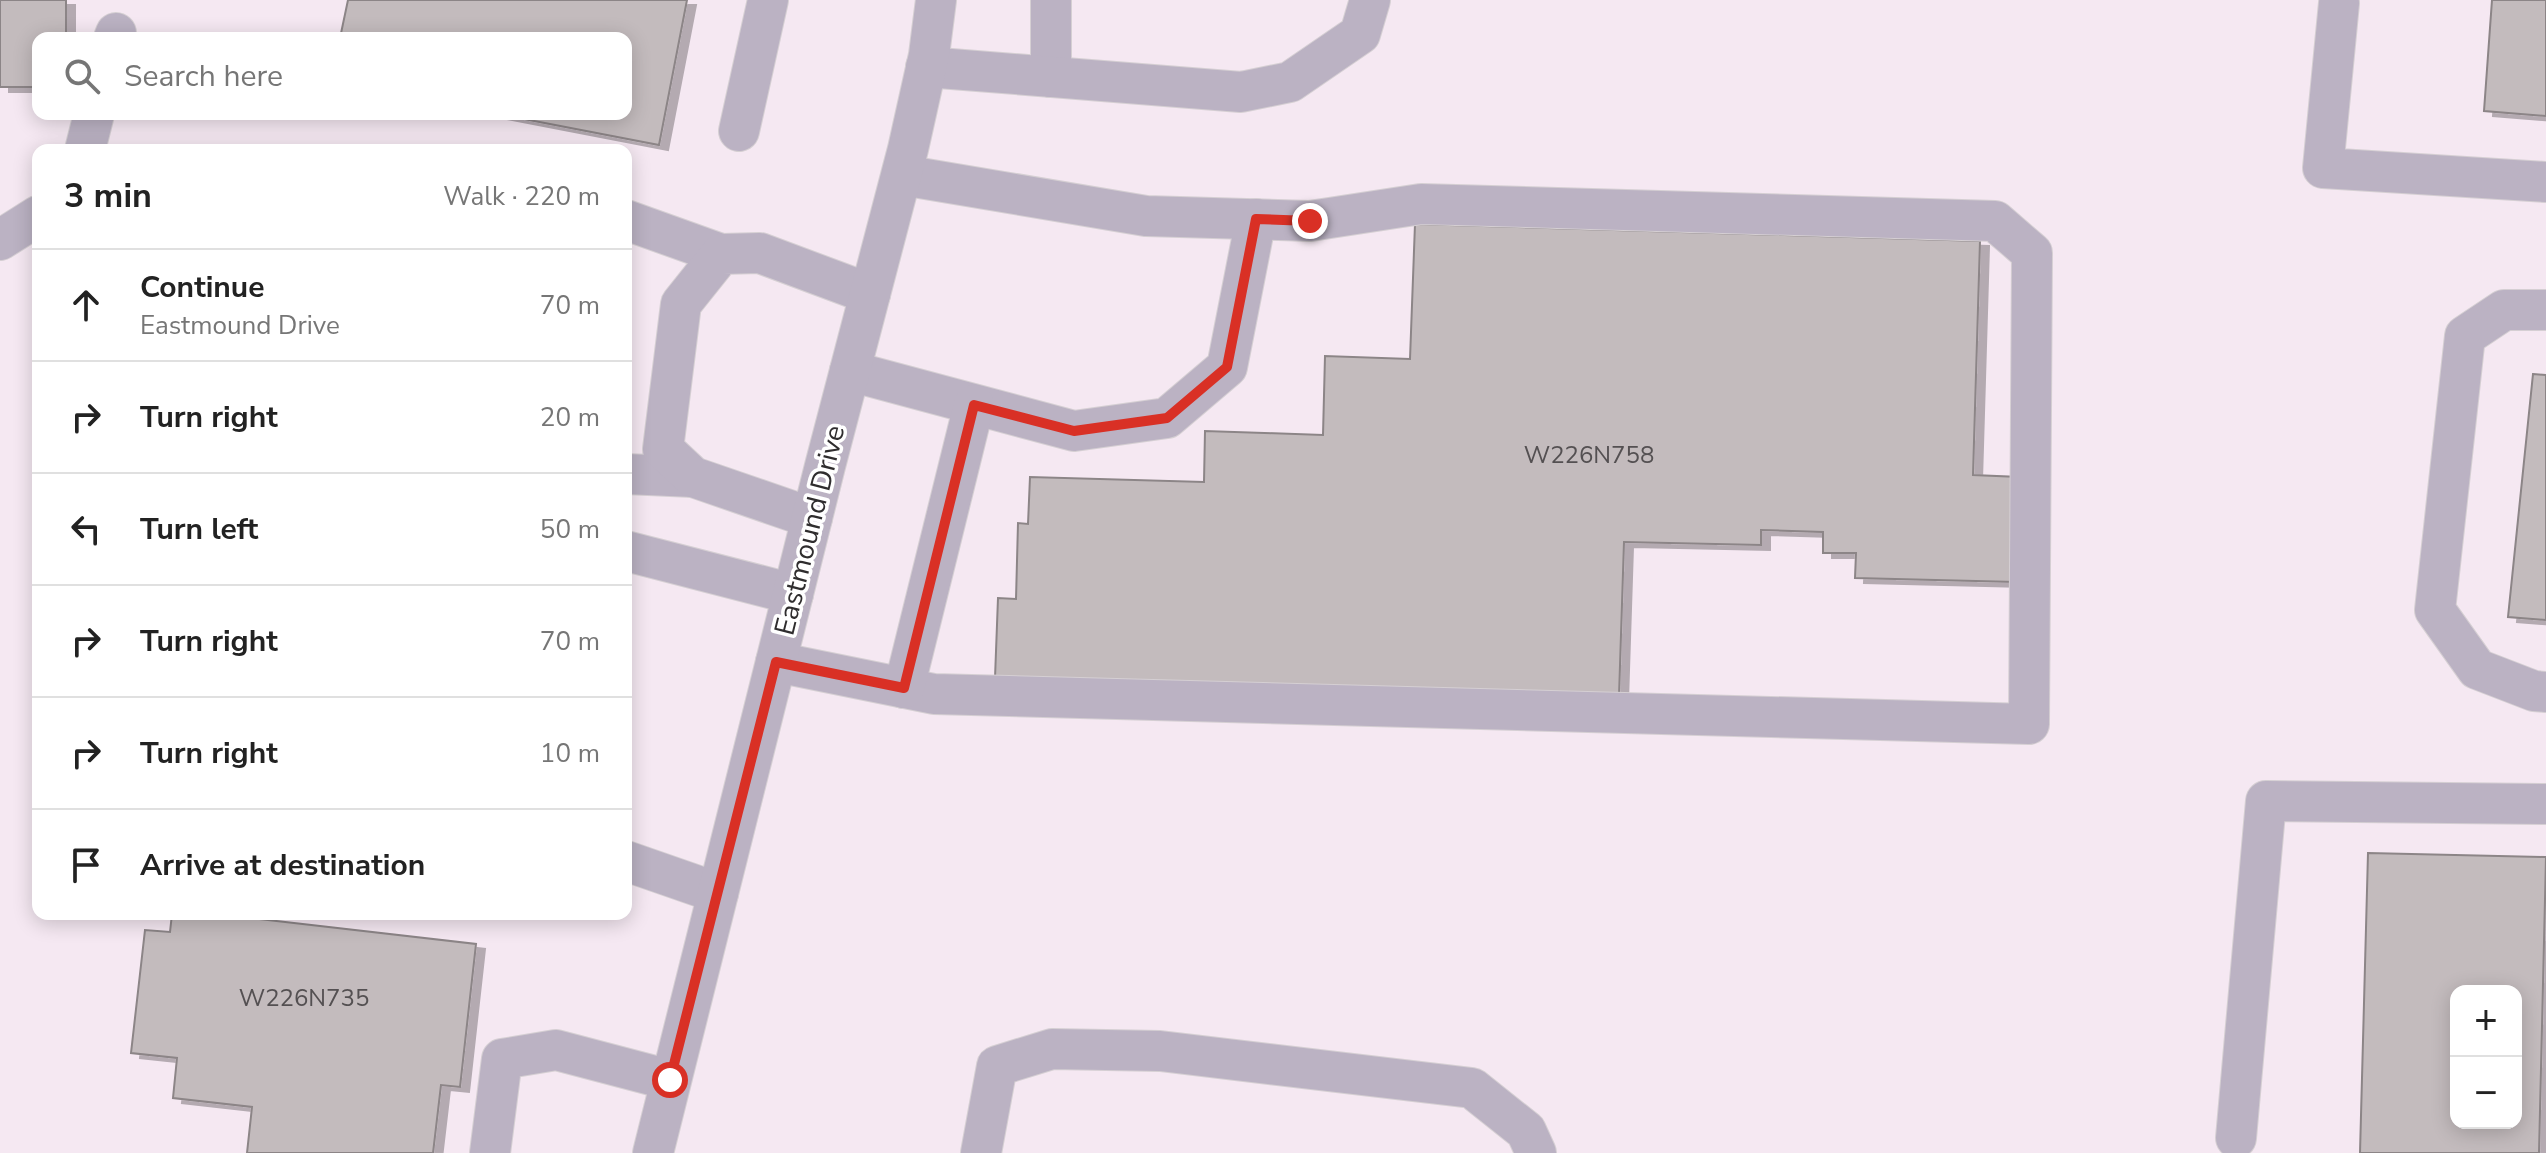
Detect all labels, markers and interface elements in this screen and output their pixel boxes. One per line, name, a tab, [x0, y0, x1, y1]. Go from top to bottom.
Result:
search box	[32, 32, 632, 120]
icon: search	[60, 54, 104, 98]
text: Search here	[124, 56, 283, 97]
text: 3 min	[64, 173, 152, 219]
text: Walk · 220 m	[443, 179, 600, 214]
route end	[1292, 203, 1328, 239]
text: Continue	[140, 267, 265, 308]
icon: ahead	[64, 283, 108, 327]
text: 70 m	[540, 288, 600, 323]
text: Eastmound Drive	[140, 308, 340, 343]
icon: right	[64, 395, 108, 439]
text: Turn right	[140, 397, 278, 438]
text: 20 m	[540, 400, 600, 435]
street label: Eastmound Drive	[766, 421, 854, 639]
house number: W226N758	[1524, 439, 1654, 471]
icon: left	[64, 507, 108, 551]
text: Turn left	[140, 509, 258, 550]
text: 50 m	[540, 512, 600, 547]
icon: right	[64, 619, 108, 663]
text: Turn right	[140, 621, 278, 662]
text: 70 m	[540, 624, 600, 659]
icon: right	[64, 731, 108, 775]
text: Turn right	[140, 733, 278, 774]
text: 10 m	[540, 736, 600, 771]
icon: arrive	[64, 843, 108, 887]
text: Arrive at destination	[140, 845, 425, 886]
house number: W226N735	[239, 982, 369, 1014]
map controls	[2450, 985, 2522, 1129]
button: +	[2450, 985, 2522, 1057]
button: −	[2450, 1057, 2522, 1129]
route start	[652, 1062, 688, 1098]

